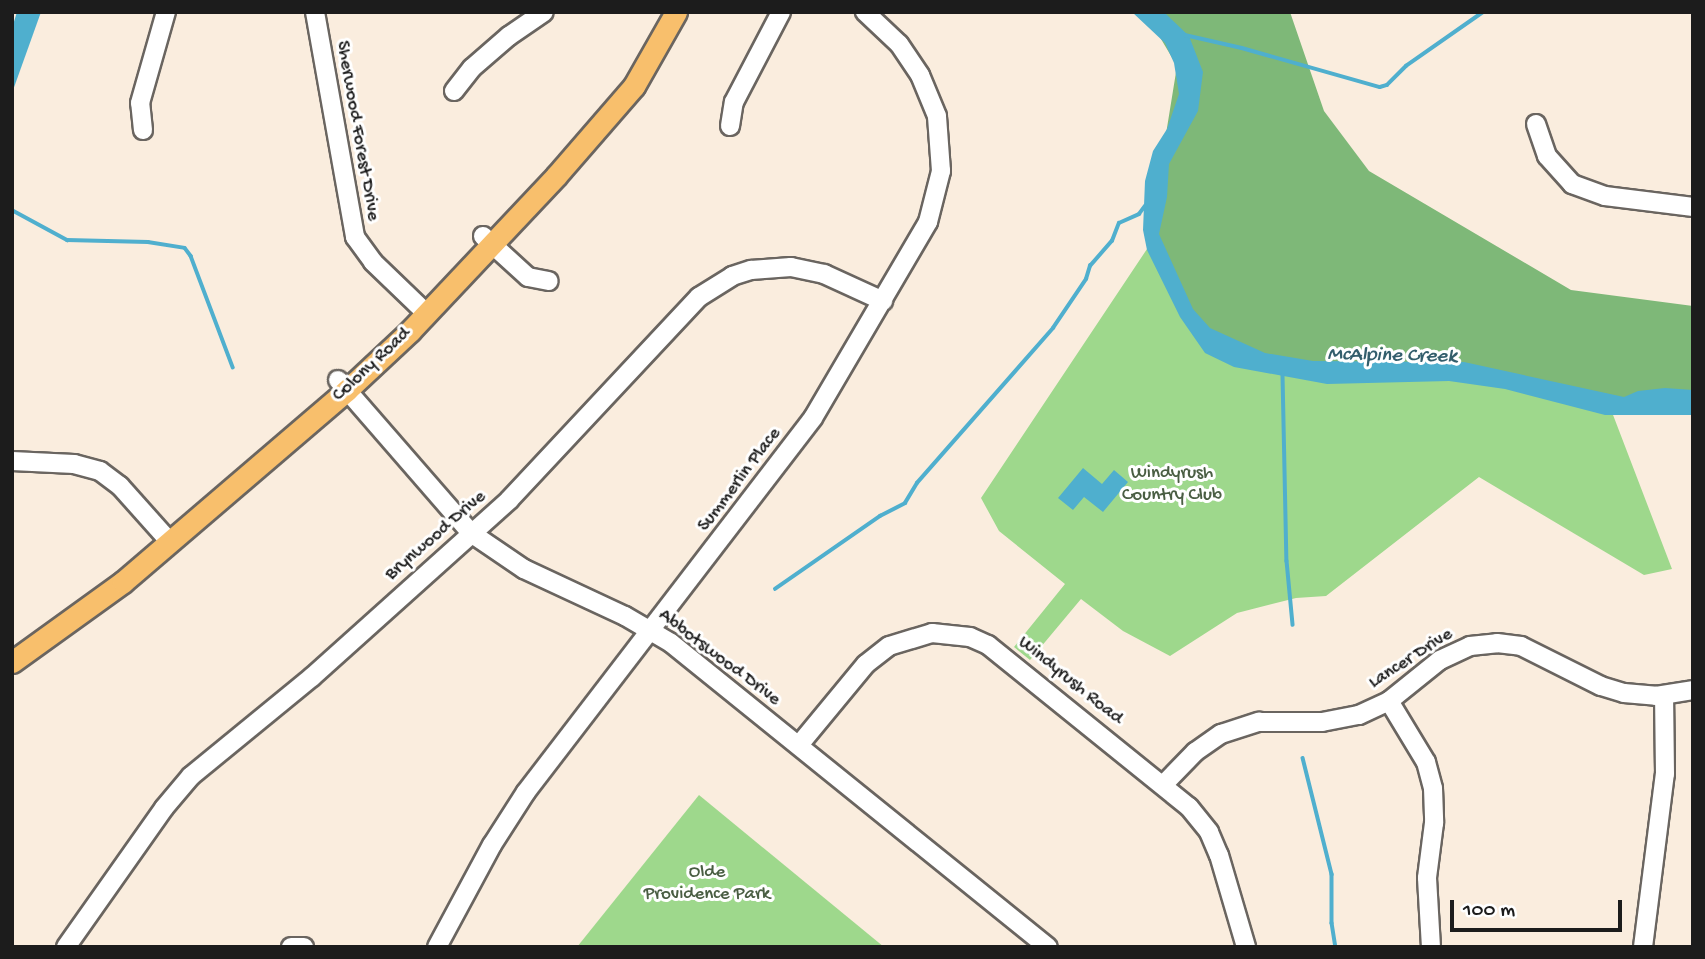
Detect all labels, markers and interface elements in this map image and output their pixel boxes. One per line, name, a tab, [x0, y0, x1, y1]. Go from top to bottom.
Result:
street label: Sherwood Forest Drive	[330, 39, 384, 223]
street label: Colony Road	[328, 323, 416, 407]
water label: McAlpine Creek	[1327, 343, 1457, 371]
street label: Summerlin Place	[693, 423, 787, 537]
park label: Windyrush Country Club	[1122, 463, 1222, 507]
street label: Brynwood Drive	[381, 486, 491, 586]
street label: Abbotswood Drive	[653, 605, 785, 711]
street label: Lancer Drive	[1365, 623, 1457, 695]
street label: Windyrush Road	[1013, 632, 1127, 730]
park label: Olde Providence Park	[644, 862, 770, 906]
scale bar	[1453, 886, 1624, 930]
text: 100 m	[1463, 899, 1515, 924]

